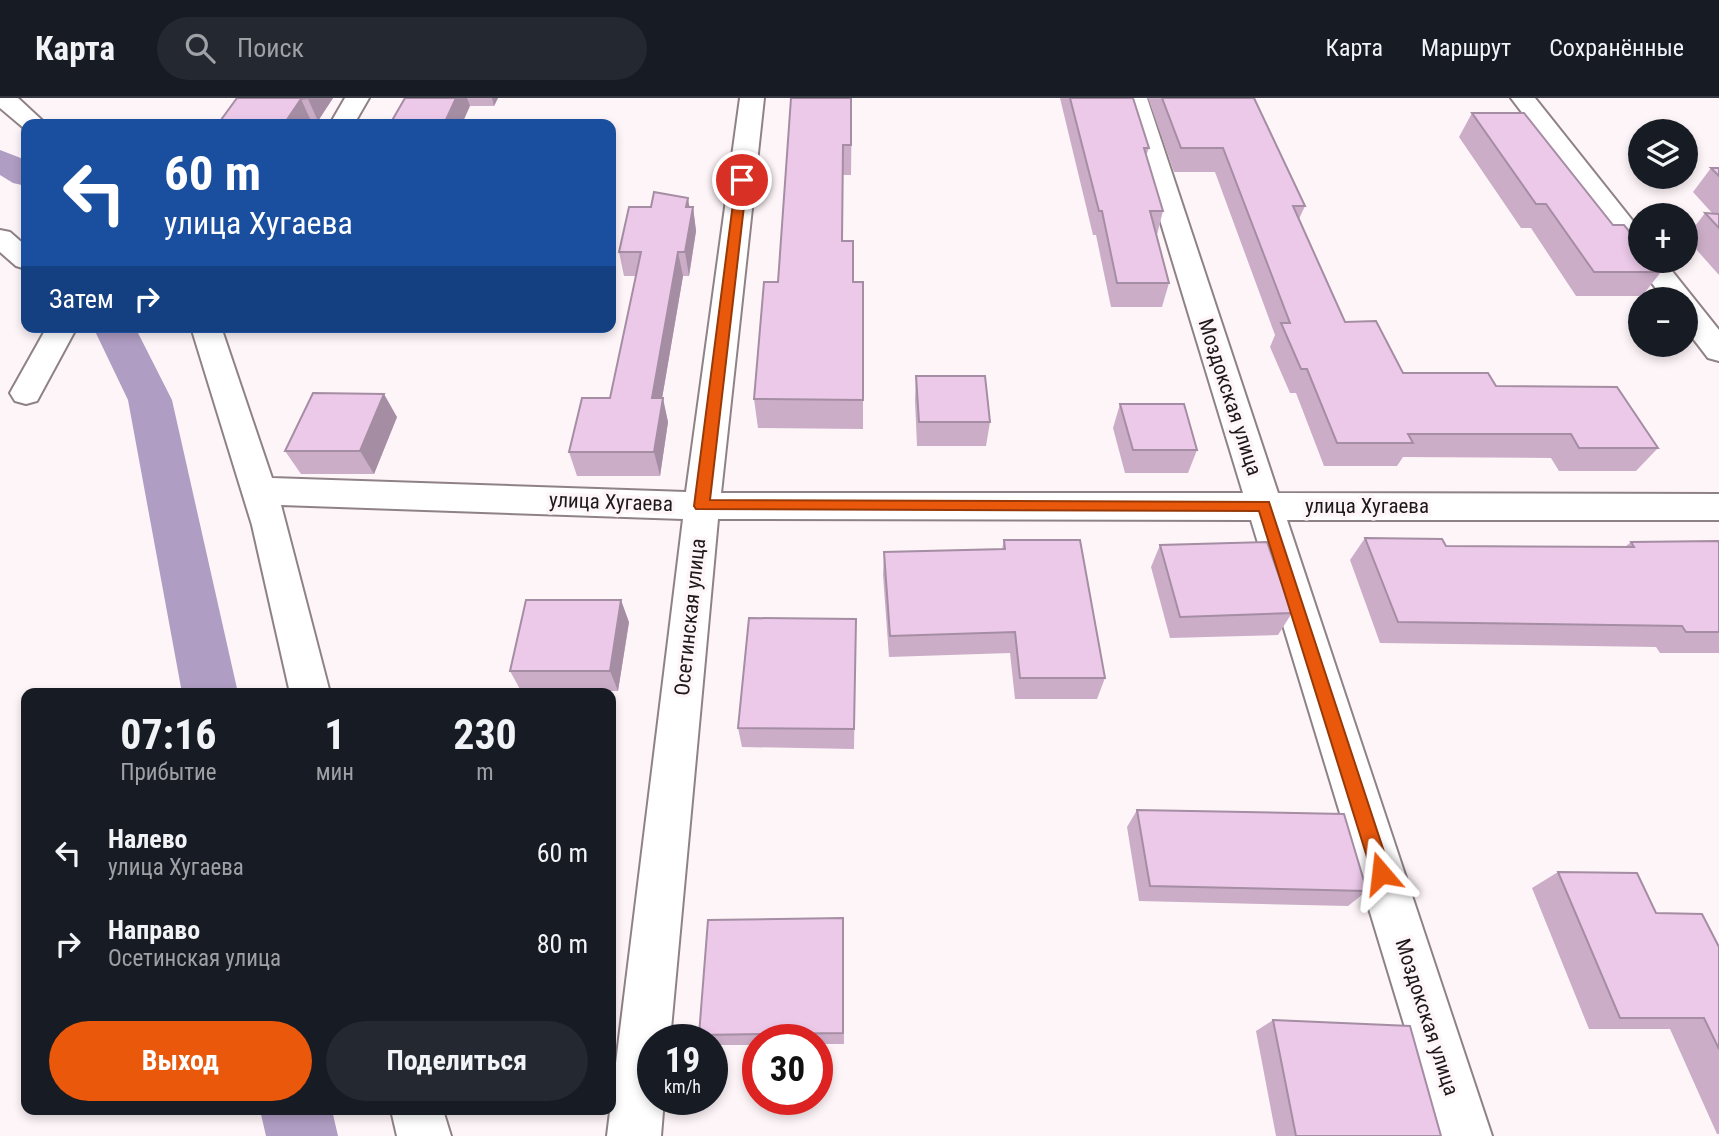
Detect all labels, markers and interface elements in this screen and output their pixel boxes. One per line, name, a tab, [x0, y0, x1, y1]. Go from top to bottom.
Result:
search box	[157, 17, 647, 80]
text: Карта	[35, 29, 115, 68]
icon: search	[181, 29, 219, 67]
text: Поиск	[237, 33, 304, 63]
text: Карта	[1326, 34, 1383, 62]
text: Маршрут	[1421, 34, 1511, 62]
text: Сохранённые	[1549, 34, 1684, 62]
map controls	[1628, 119, 1698, 357]
button: layers	[1628, 119, 1698, 189]
text: 60 m	[164, 145, 261, 202]
icon: left	[49, 147, 140, 238]
pin	[712, 150, 772, 210]
icon: arrive	[723, 161, 761, 199]
button: +	[1628, 203, 1698, 273]
text: улица Хугаева	[164, 204, 353, 242]
icon: right	[128, 280, 166, 318]
text: Затем	[49, 284, 114, 314]
button: −	[1628, 287, 1698, 357]
street label: Моздокская улица	[1193, 316, 1267, 478]
street label: улица Хугаева	[549, 488, 673, 516]
street label: улица Хугаева	[1305, 494, 1429, 518]
street label: Осетинская улица	[670, 537, 710, 697]
text: 07:16	[120, 710, 217, 759]
text: 1	[324, 710, 345, 759]
text: 230	[453, 710, 517, 759]
text: Прибытие	[120, 759, 217, 786]
text: мин	[316, 759, 354, 786]
text: m	[476, 759, 494, 786]
text: Налево	[108, 824, 188, 854]
icon: left	[49, 834, 87, 872]
position arrow	[1344, 836, 1418, 910]
text: 60 m	[537, 838, 588, 868]
text: улица Хугаева	[108, 854, 244, 881]
text: Направо	[108, 915, 200, 945]
icon: right	[49, 925, 87, 963]
text: 80 m	[537, 929, 588, 959]
street label: Моздокская улица	[1390, 936, 1464, 1098]
text: Осетинская улица	[108, 945, 281, 972]
button: Выход	[49, 1021, 312, 1101]
button: Поделиться	[326, 1021, 588, 1101]
speed limit sign: 30	[742, 1024, 833, 1115]
text: 19	[665, 1040, 700, 1081]
text: km/h	[664, 1076, 701, 1097]

